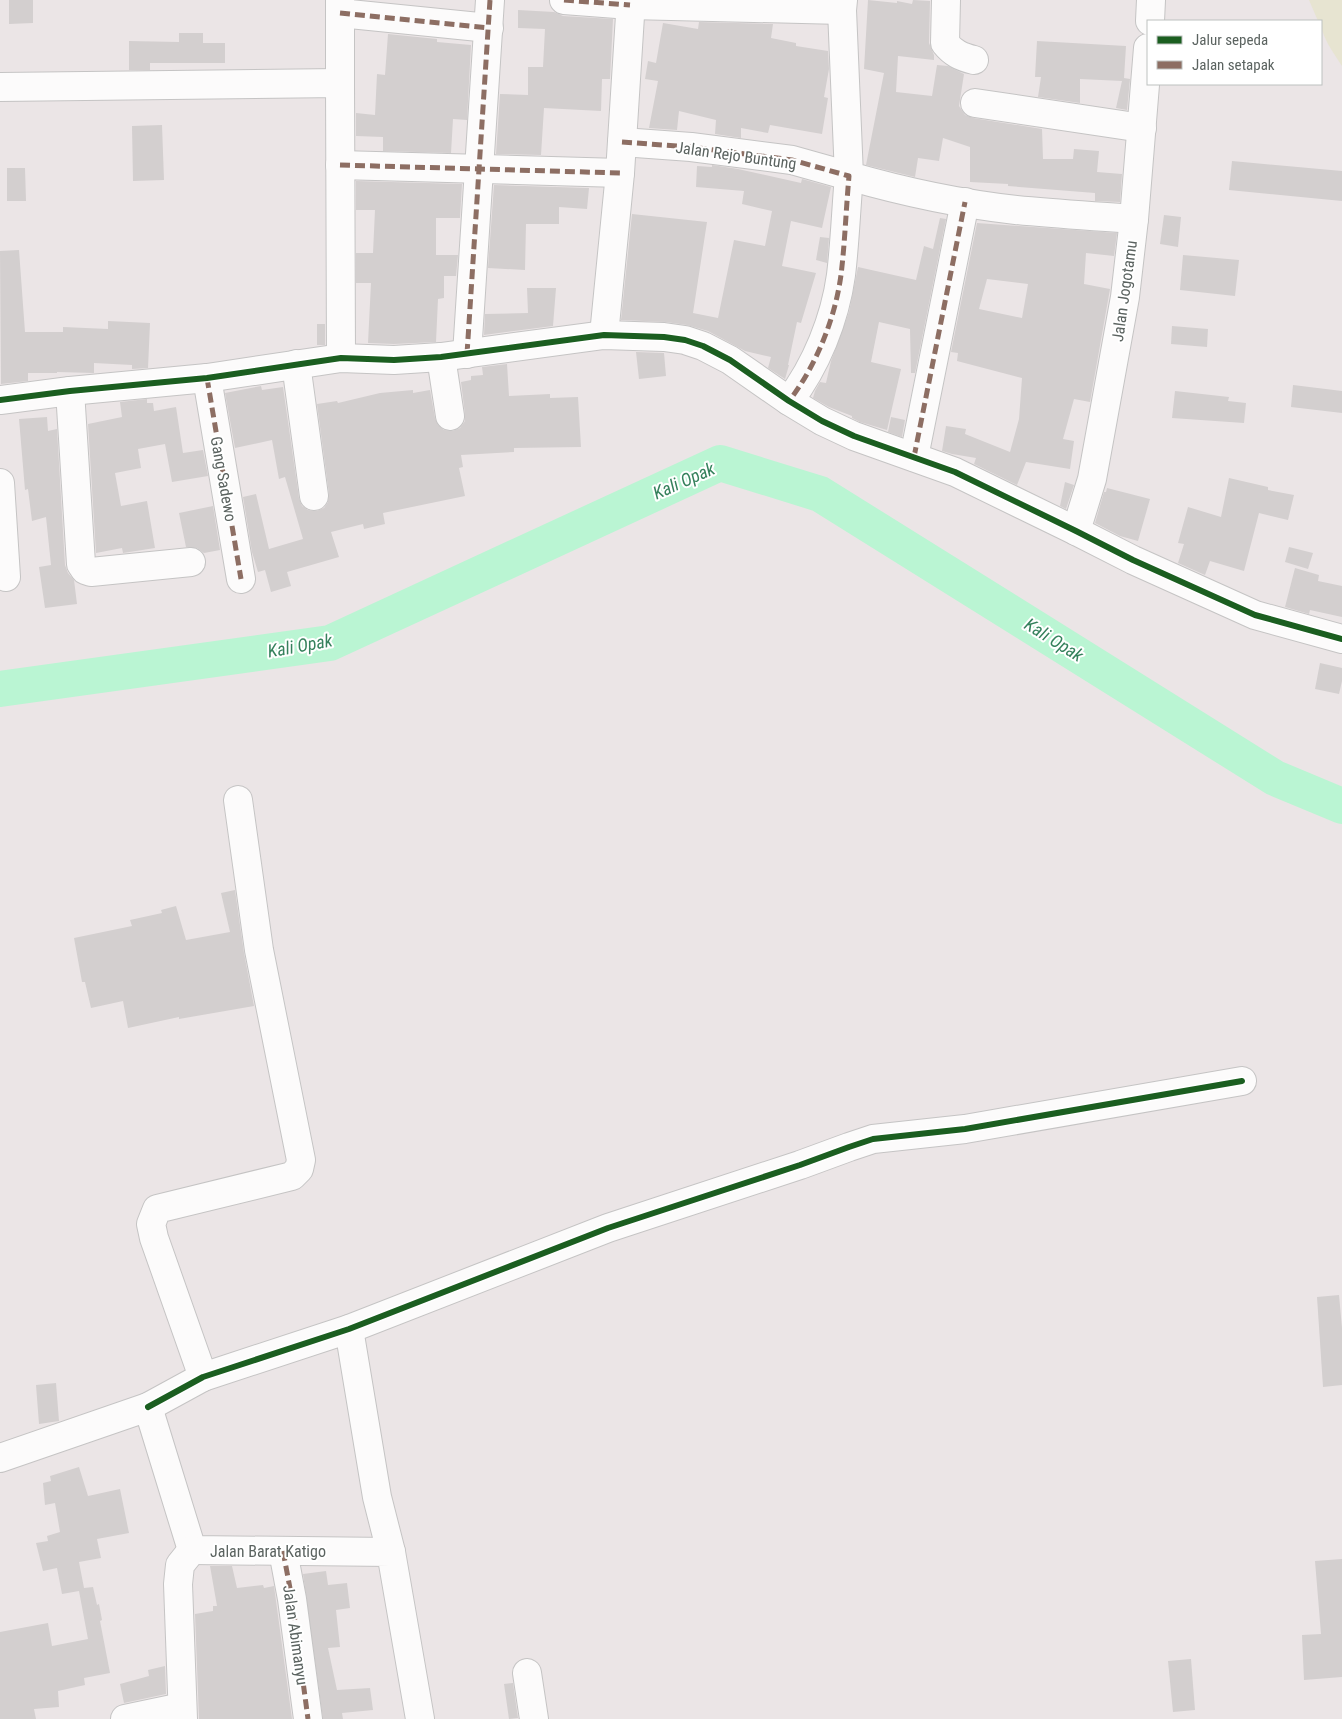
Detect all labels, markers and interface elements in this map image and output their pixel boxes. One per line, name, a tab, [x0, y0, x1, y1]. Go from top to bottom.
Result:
legend	[1147, 20, 1322, 85]
text: Jalur sepeda	[1192, 31, 1268, 49]
text: Jalan setapak	[1192, 56, 1275, 74]
street label: Jalan Rejo Buntung	[674, 138, 798, 173]
street label: Jalan Jogotamu	[1108, 239, 1141, 343]
street label: Gang Sadewo	[207, 435, 240, 523]
water label: Kali Opak	[650, 457, 719, 503]
water label: Kali Opak	[1021, 613, 1088, 666]
water label: Kali Opak	[266, 629, 335, 662]
street label: Jalan Barat Katigo	[210, 1542, 326, 1561]
street label: Jalan Abimanyu	[279, 1584, 312, 1686]

